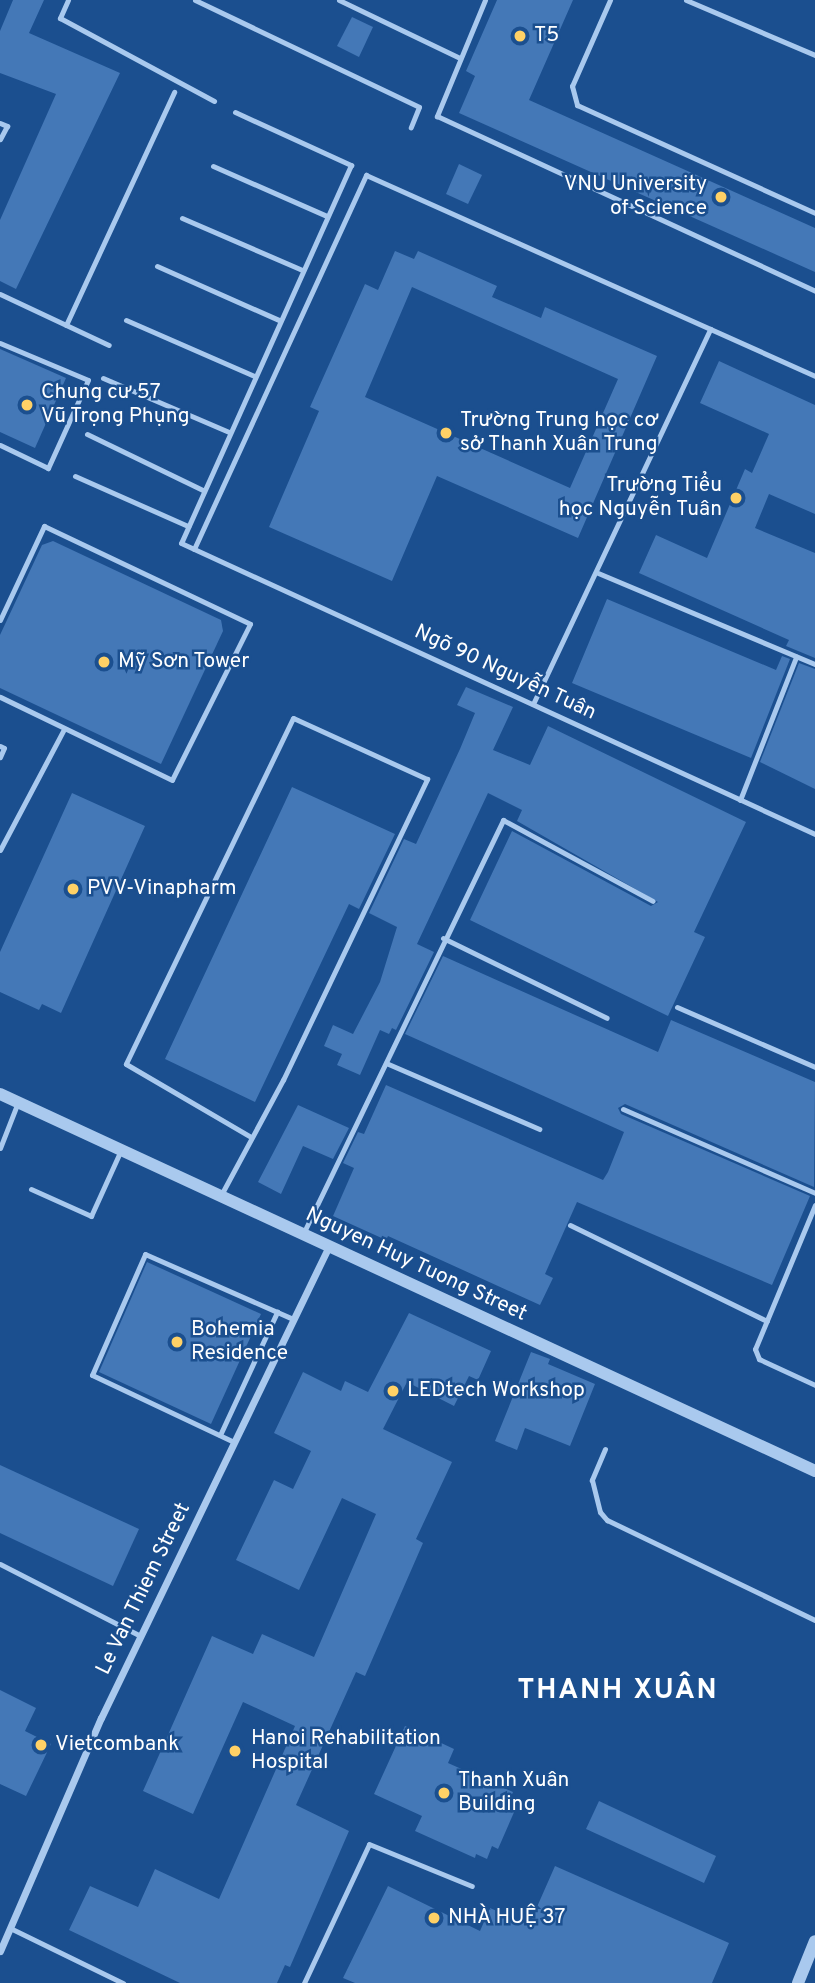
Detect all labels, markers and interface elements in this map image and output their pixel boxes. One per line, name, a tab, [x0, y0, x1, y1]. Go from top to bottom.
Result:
place label: T5	[534, 23, 559, 49]
marker: T5	[512, 28, 528, 44]
place label: VNU University of Science	[564, 172, 707, 222]
marker: VNU University of Science	[713, 189, 729, 205]
place label: Chung cư 57 Vũ Trọng Phụng	[41, 380, 190, 430]
marker: Chung cư 57 Vũ Trọng Phụng	[19, 397, 35, 413]
place label: Trường Trung học cơ sở Thanh Xuân Trung	[460, 408, 659, 458]
marker: Trường Trung học cơ sở Thanh Xuân Trung	[438, 425, 454, 441]
place label: Trường Tiểu học Nguyễn Tuân	[558, 473, 722, 523]
marker: Trường Tiểu học Nguyễn Tuân	[728, 490, 744, 506]
street label: Ngõ 90 Nguyễn Tuân	[410, 620, 600, 726]
place label: Mỹ Sơn Tower	[118, 649, 250, 675]
marker: Mỹ Sơn Tower	[96, 654, 112, 670]
place label: PVV-Vinapharm	[87, 876, 236, 902]
marker: PVV-Vinapharm	[65, 881, 81, 897]
street label: Nguyen Huy Tuong Street	[301, 1202, 531, 1328]
place label: Bohemia Residence	[191, 1317, 288, 1367]
marker: Bohemia Residence	[169, 1334, 185, 1350]
place label: LEDtech Workshop	[407, 1378, 585, 1404]
marker: LEDtech Workshop	[385, 1383, 401, 1399]
street label: Le Van Thiem Street	[91, 1498, 197, 1680]
district label: THANH XUÂN	[519, 1674, 717, 1708]
place label: Hanoi Rehabilitation Hospital	[251, 1726, 441, 1776]
place label: Vietcombank	[55, 1732, 179, 1758]
marker: Vietcombank	[33, 1737, 49, 1753]
marker: Hanoi Rehabilitation Hospital	[225, 1741, 245, 1761]
place label: Thanh Xuân Building	[458, 1768, 569, 1818]
marker: Thanh Xuân Building	[436, 1785, 452, 1801]
place label: NHÀ HUỆ 37	[448, 1905, 566, 1931]
marker: NHÀ HUỆ 37	[426, 1910, 442, 1926]

